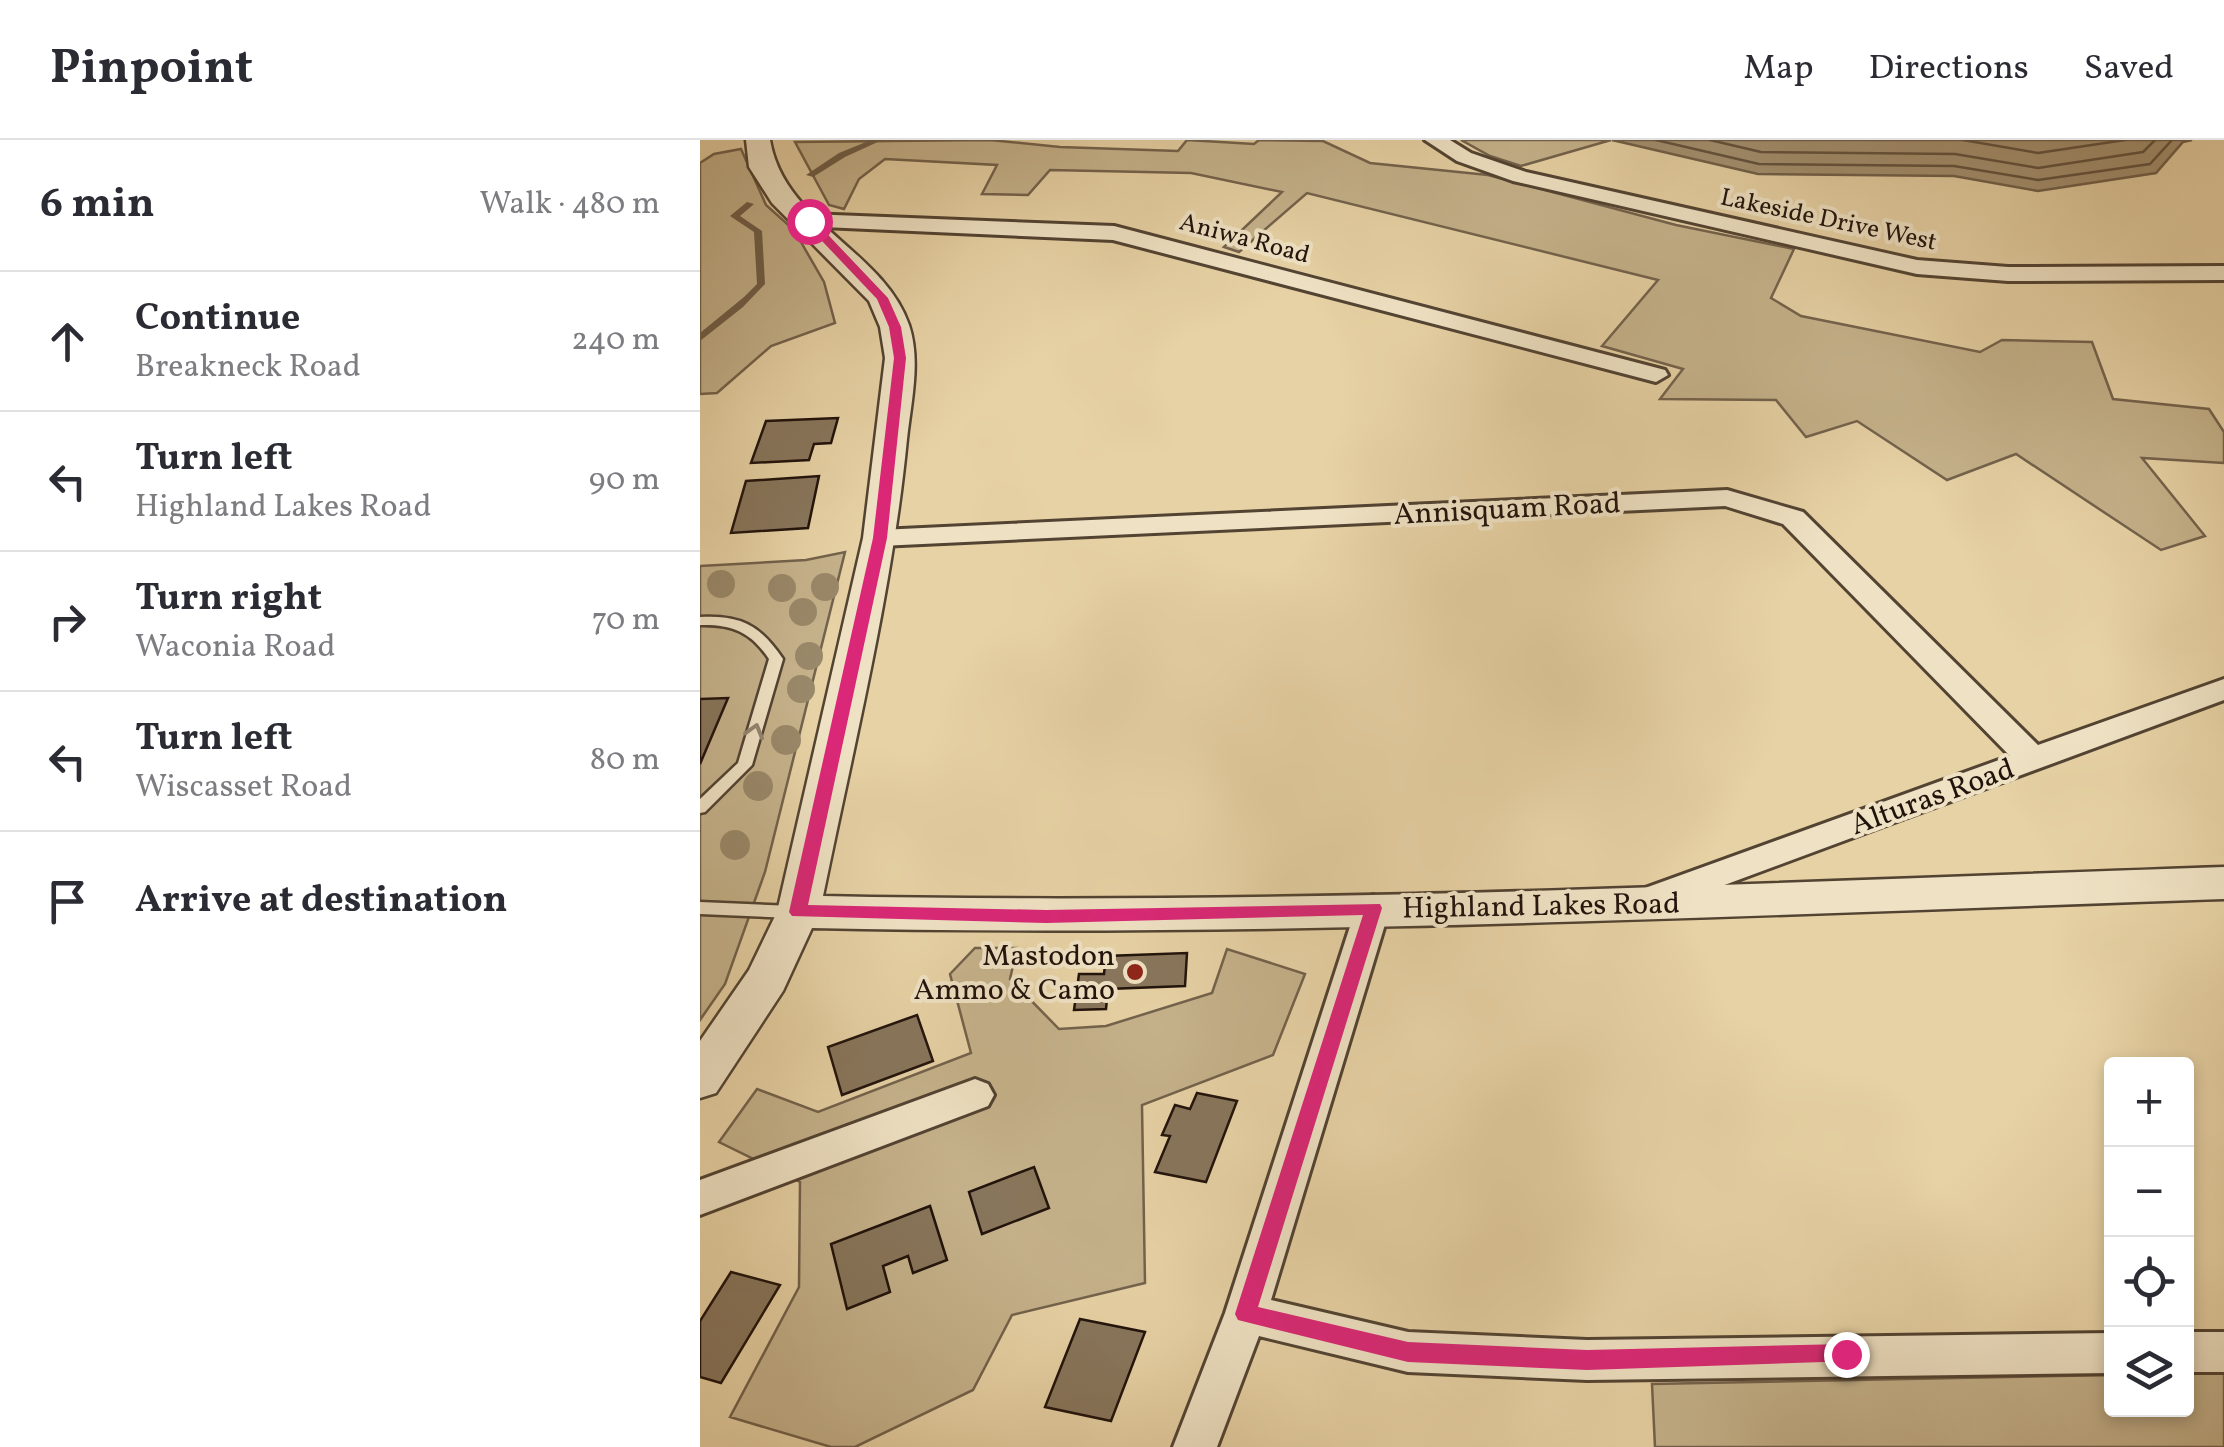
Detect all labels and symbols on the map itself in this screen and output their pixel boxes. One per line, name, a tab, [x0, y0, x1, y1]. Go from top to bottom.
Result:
street label: Lakeside Drive West	[1717, 180, 1940, 261]
route start	[787, 199, 833, 245]
street label: Aniwa Road	[1175, 205, 1313, 274]
street label: Annisquam Road	[1392, 483, 1622, 537]
one-way arrow	[743, 723, 764, 740]
street label: Alturas Road	[1845, 749, 2021, 847]
street label: Highland Lakes Road	[1402, 884, 1680, 930]
place label: Mastodon Ammo & Camo	[914, 936, 1115, 1012]
marker: Mastodon Ammo & Camo	[1124, 961, 1146, 983]
route end	[1824, 1332, 1870, 1378]

